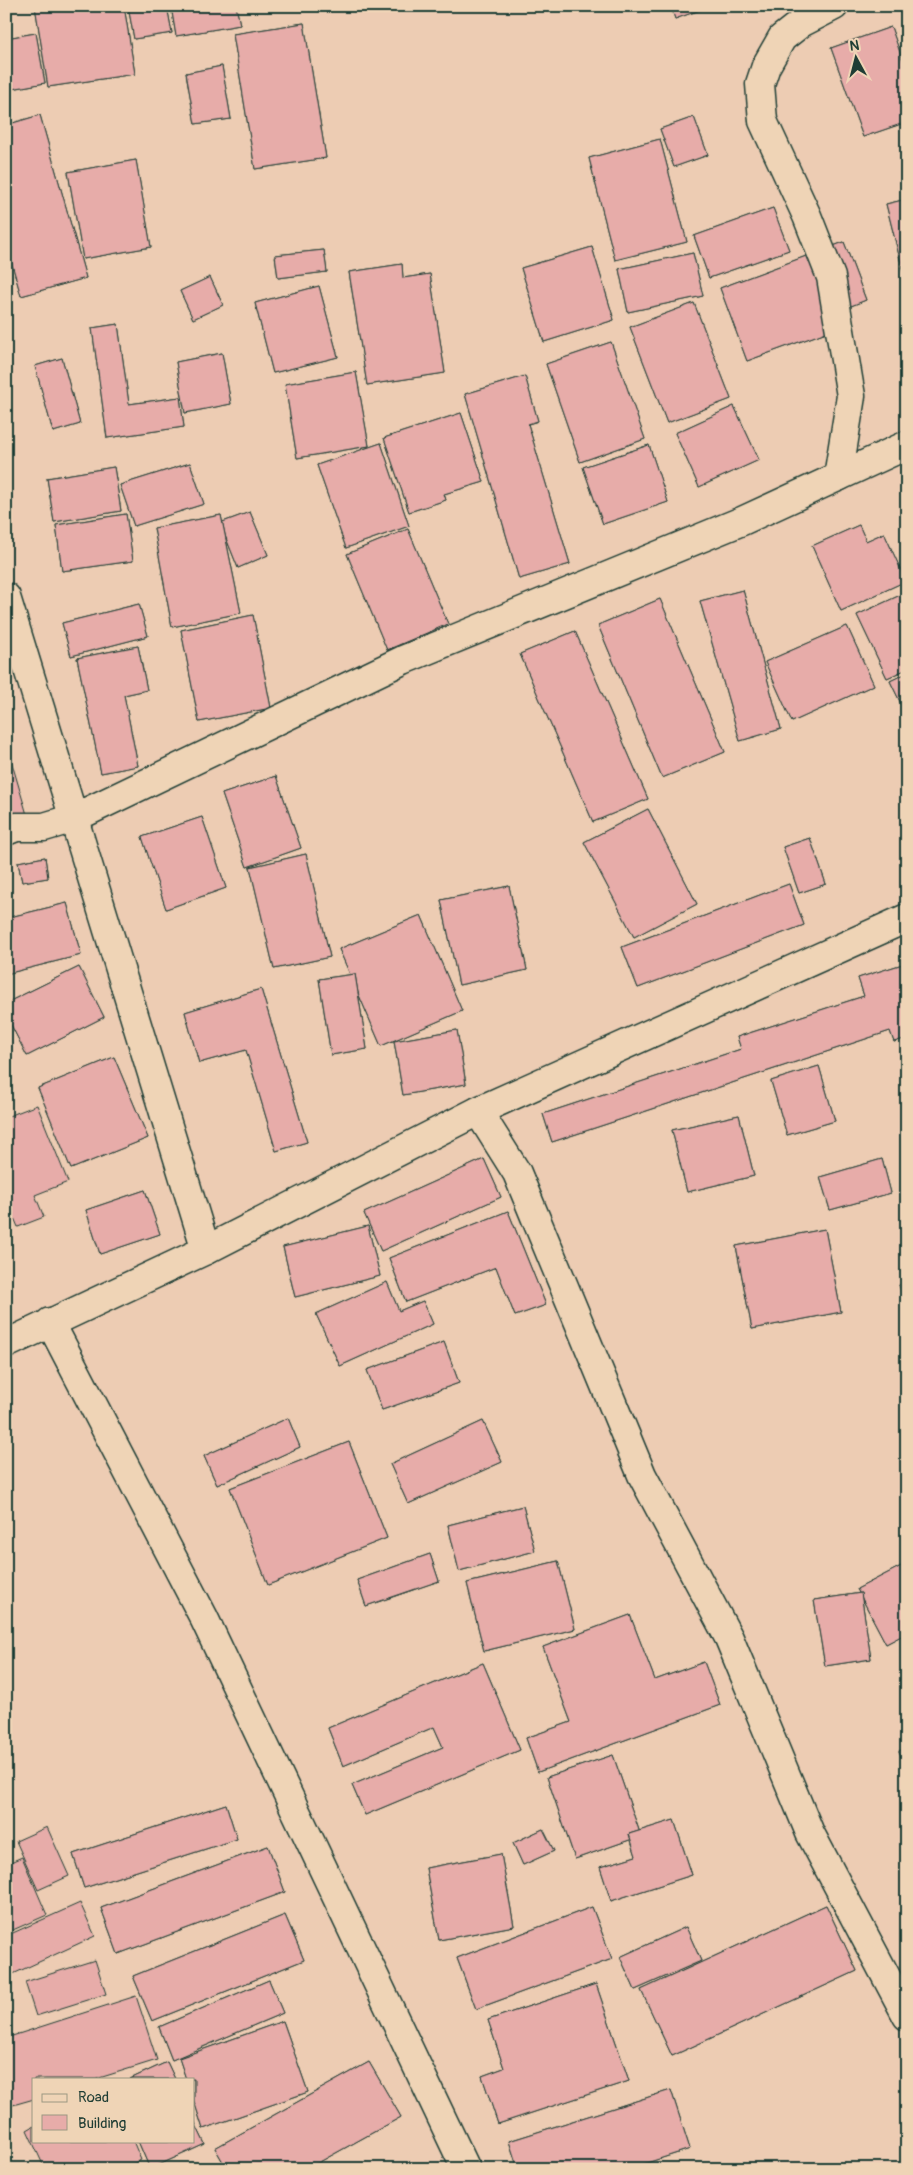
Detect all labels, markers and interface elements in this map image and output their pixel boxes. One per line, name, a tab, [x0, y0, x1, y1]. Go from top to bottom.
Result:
north arrow	[830, 32, 880, 82]
text: N	[849, 37, 860, 55]
legend	[32, 2078, 195, 2142]
text: Road	[78, 2088, 109, 2107]
text: Building	[78, 2114, 126, 2133]

